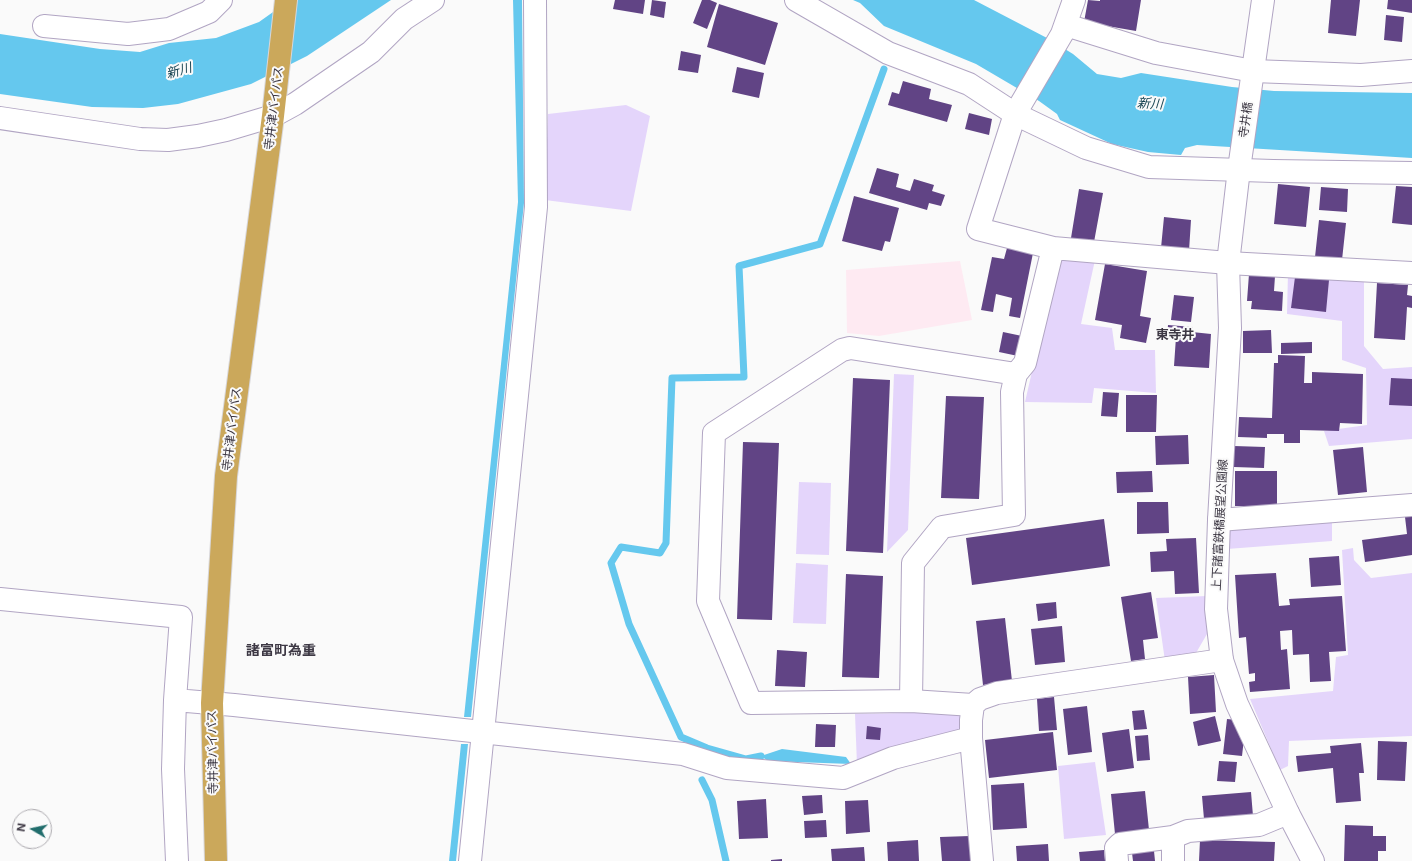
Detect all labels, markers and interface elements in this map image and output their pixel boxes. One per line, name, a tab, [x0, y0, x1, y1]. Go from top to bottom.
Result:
water label: 新川	[164, 60, 194, 82]
street label: 寺井津バイパス	[262, 65, 286, 151]
water label: 新川	[1137, 96, 1163, 112]
street label: 寺井橋	[1236, 101, 1256, 139]
district label: 東寺井	[1156, 327, 1194, 343]
street label: 寺井津バイパス	[220, 386, 244, 472]
street label: 上下諸富鉄橋展望公園線	[1209, 459, 1231, 591]
district label: 諸富町為重	[246, 643, 316, 659]
street label: 寺井津バイパス	[205, 710, 221, 794]
north arrow	[12, 809, 52, 849]
text: N	[14, 822, 29, 833]

